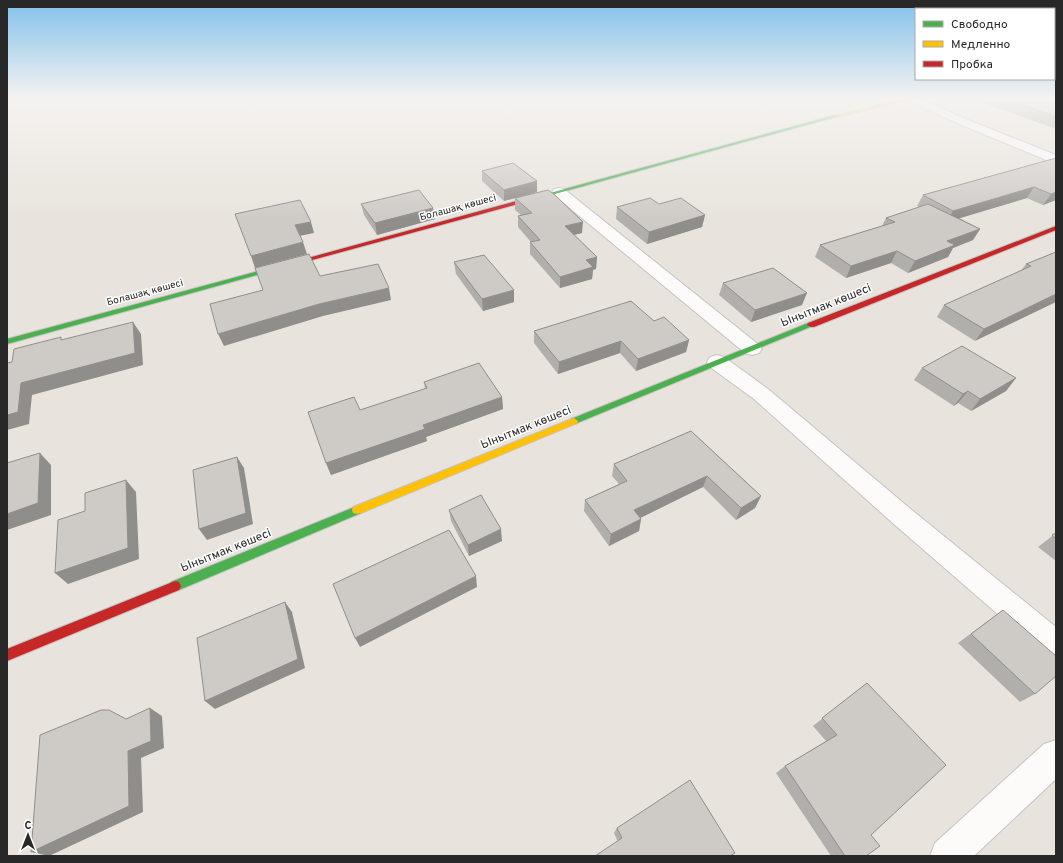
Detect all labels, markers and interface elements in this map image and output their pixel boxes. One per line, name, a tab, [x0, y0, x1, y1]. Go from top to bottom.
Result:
legend	[915, 8, 1055, 80]
text: Свободно	[951, 17, 1008, 33]
text: Медленно	[951, 37, 1011, 53]
text: Пробка	[951, 57, 993, 73]
street label: Болашақ көшесі	[418, 192, 498, 224]
street label: Болашақ көшесі	[105, 277, 185, 309]
street label: Ынытмак көшесі	[778, 281, 874, 331]
street label: Ынытмак көшесі	[478, 403, 574, 453]
street label: Ынытмак көшесі	[178, 526, 274, 576]
north arrow	[8, 815, 48, 855]
text: С	[24, 819, 32, 833]

